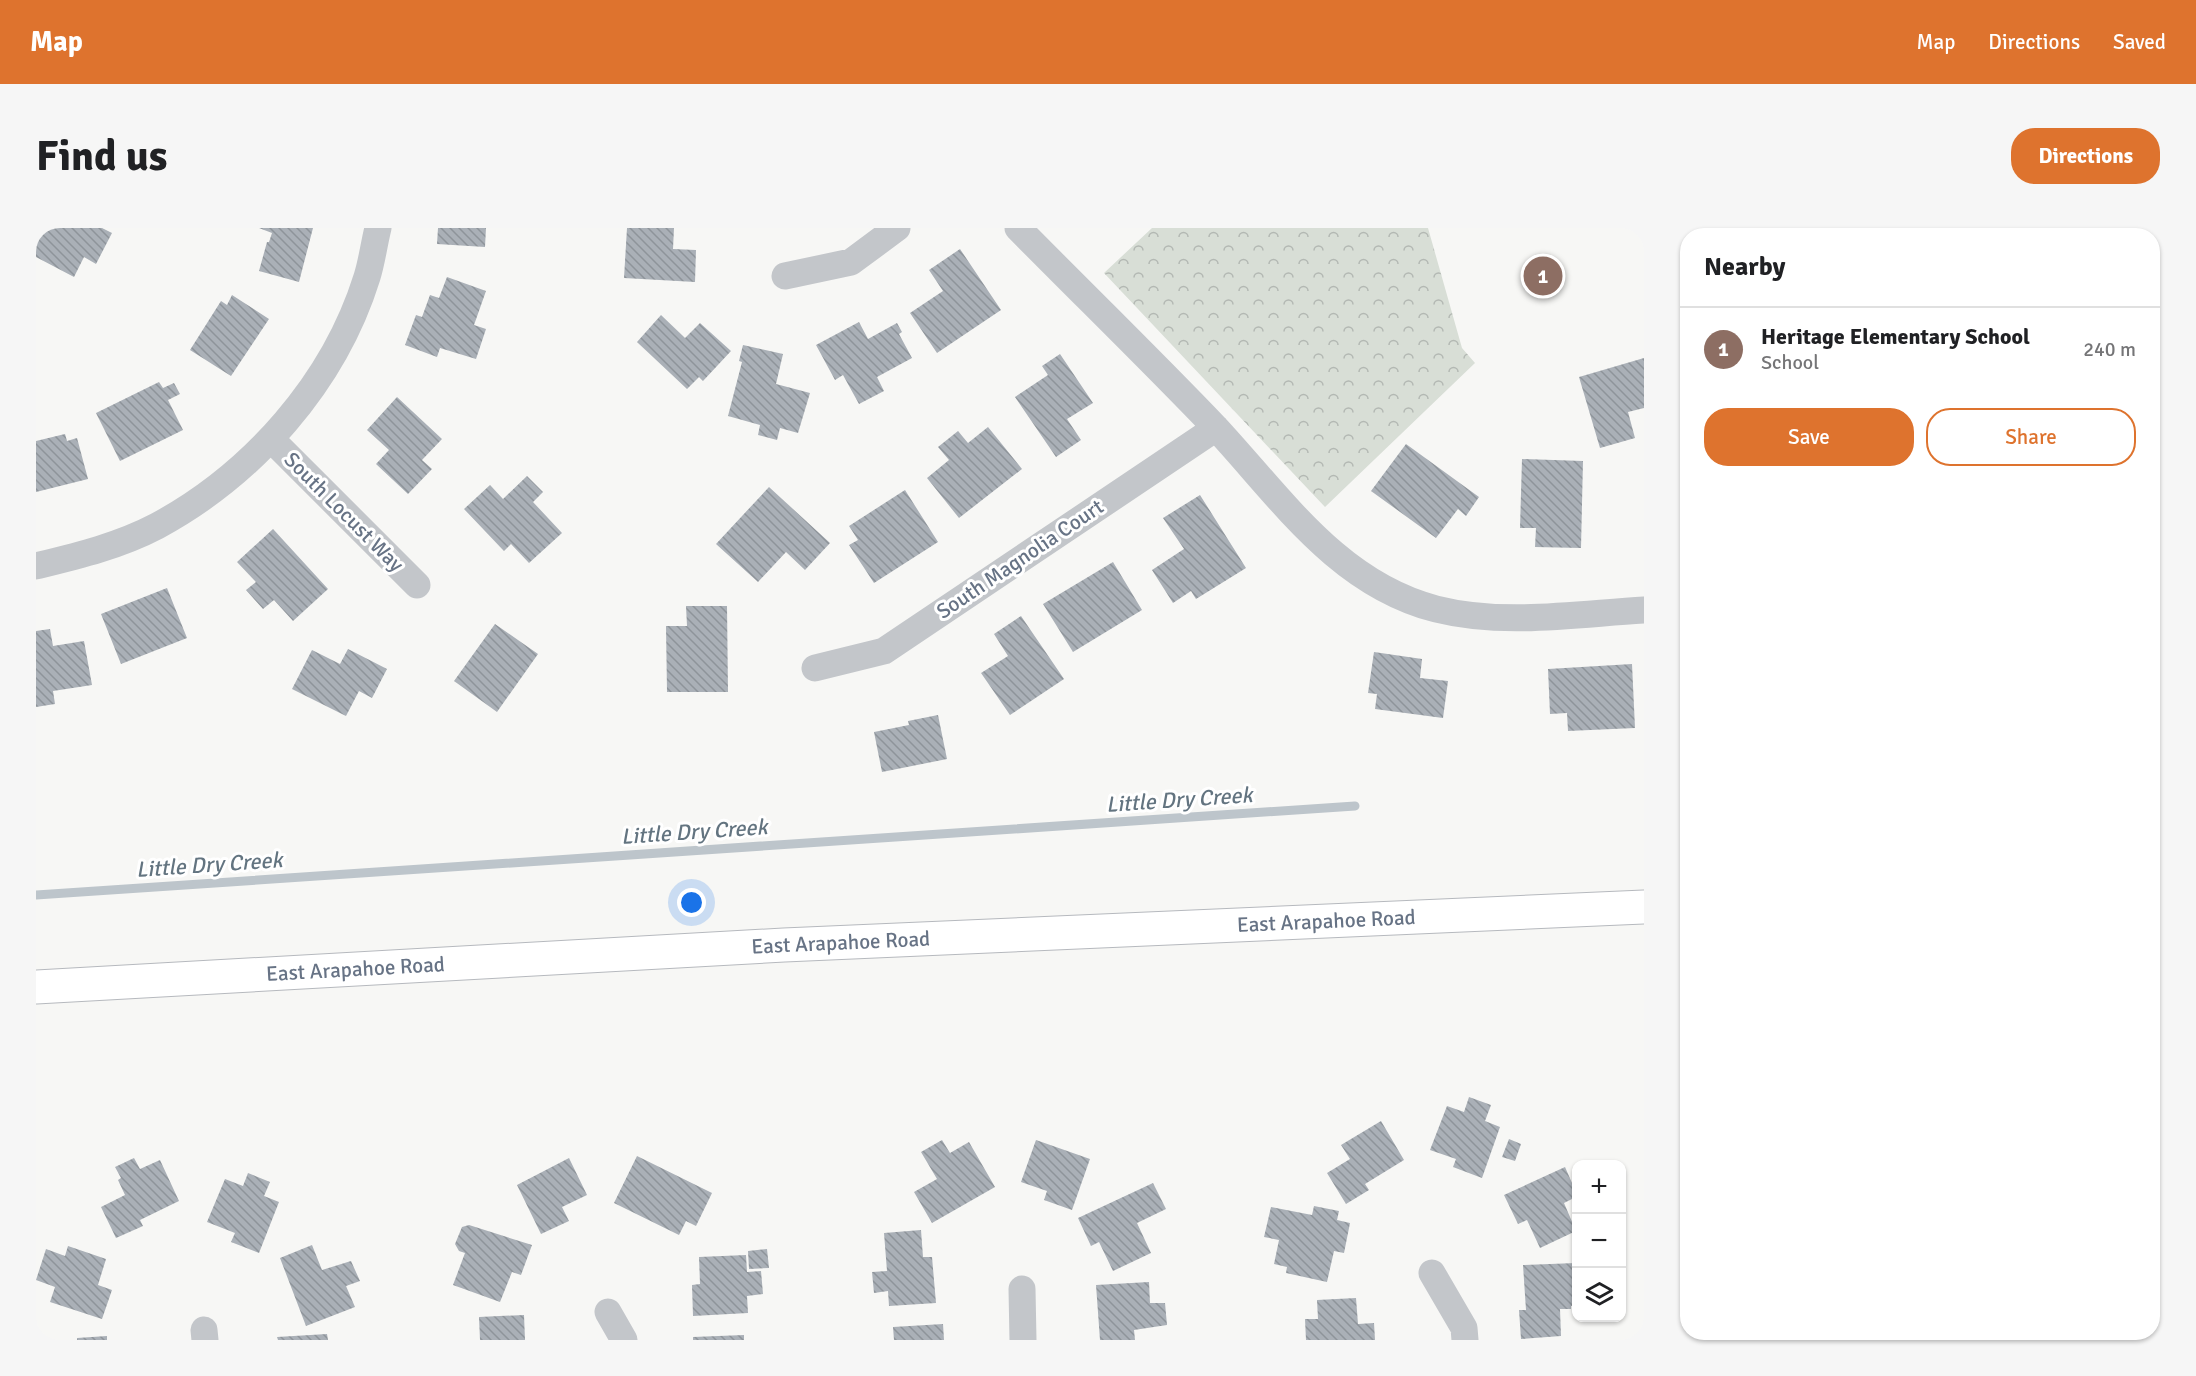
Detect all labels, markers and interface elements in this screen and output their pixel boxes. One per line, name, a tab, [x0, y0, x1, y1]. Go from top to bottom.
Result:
text: Map	[30, 25, 83, 59]
text: Map	[1917, 29, 1955, 55]
text: Directions	[1988, 29, 2080, 55]
text: Saved	[2113, 29, 2166, 55]
button: Directions	[2011, 128, 2160, 184]
text: Find us	[36, 131, 167, 182]
text: Nearby	[1704, 251, 1785, 283]
pin: 1	[1524, 254, 1562, 298]
text: Heritage Elementary School	[1761, 323, 2030, 350]
text: 1	[1718, 337, 1729, 362]
text: 240 m	[2083, 337, 2136, 362]
text: School	[1761, 350, 1819, 375]
button: Save	[1704, 408, 1914, 466]
button: Share	[1926, 408, 2136, 466]
street label: South Locust Way	[279, 447, 409, 577]
street label: South Magnolia Court	[932, 493, 1108, 625]
water label: Little Dry Creek	[1105, 781, 1255, 818]
water label: Little Dry Creek	[620, 813, 770, 850]
water label: Little Dry Creek	[135, 846, 285, 883]
your location	[677, 888, 706, 917]
street label: East Arapahoe Road	[1236, 904, 1416, 938]
street label: East Arapahoe Road	[751, 926, 931, 960]
street label: East Arapahoe Road	[265, 951, 446, 987]
map controls	[1572, 1160, 1626, 1322]
button: +	[1572, 1160, 1626, 1214]
button: −	[1572, 1214, 1626, 1268]
button: layers	[1572, 1268, 1626, 1322]

